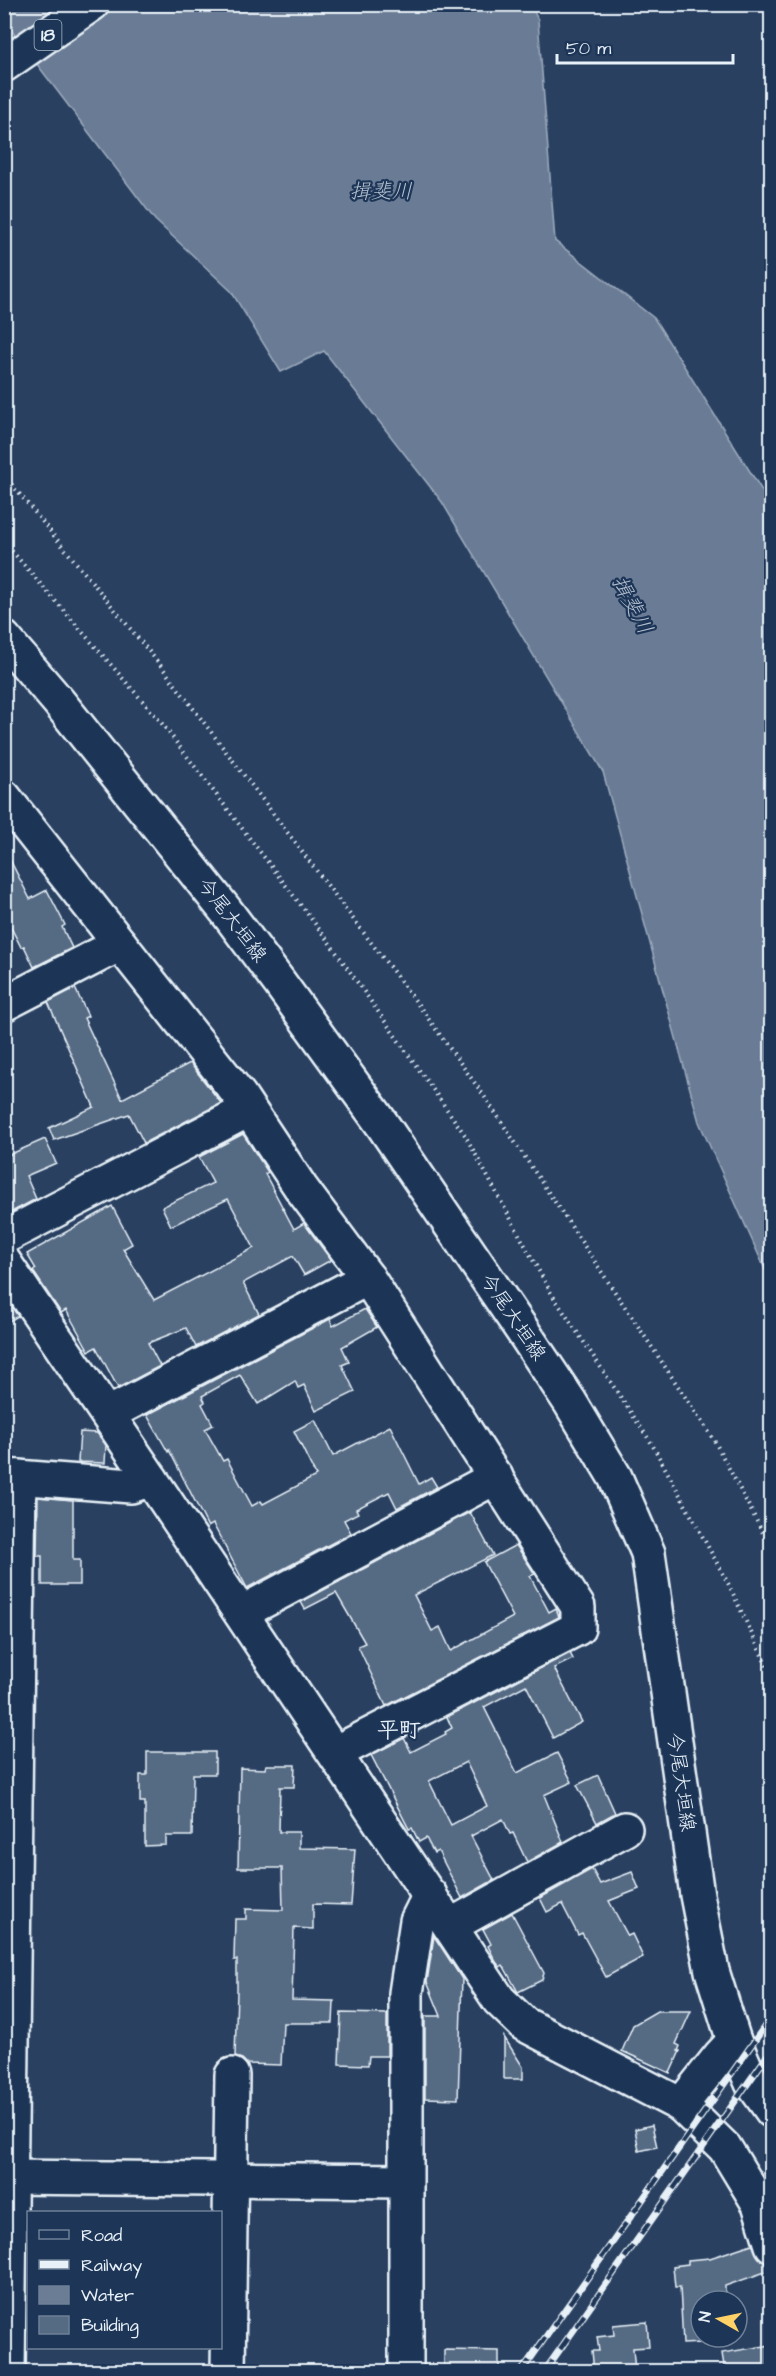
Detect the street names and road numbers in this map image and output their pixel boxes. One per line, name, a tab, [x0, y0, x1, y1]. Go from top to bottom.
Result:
road number: 18	[34, 20, 62, 50]
street label: 今尾大垣線	[191, 872, 273, 968]
street label: 今尾大垣線	[473, 1268, 553, 1366]
street label: 今尾大垣線	[660, 1731, 702, 1833]

